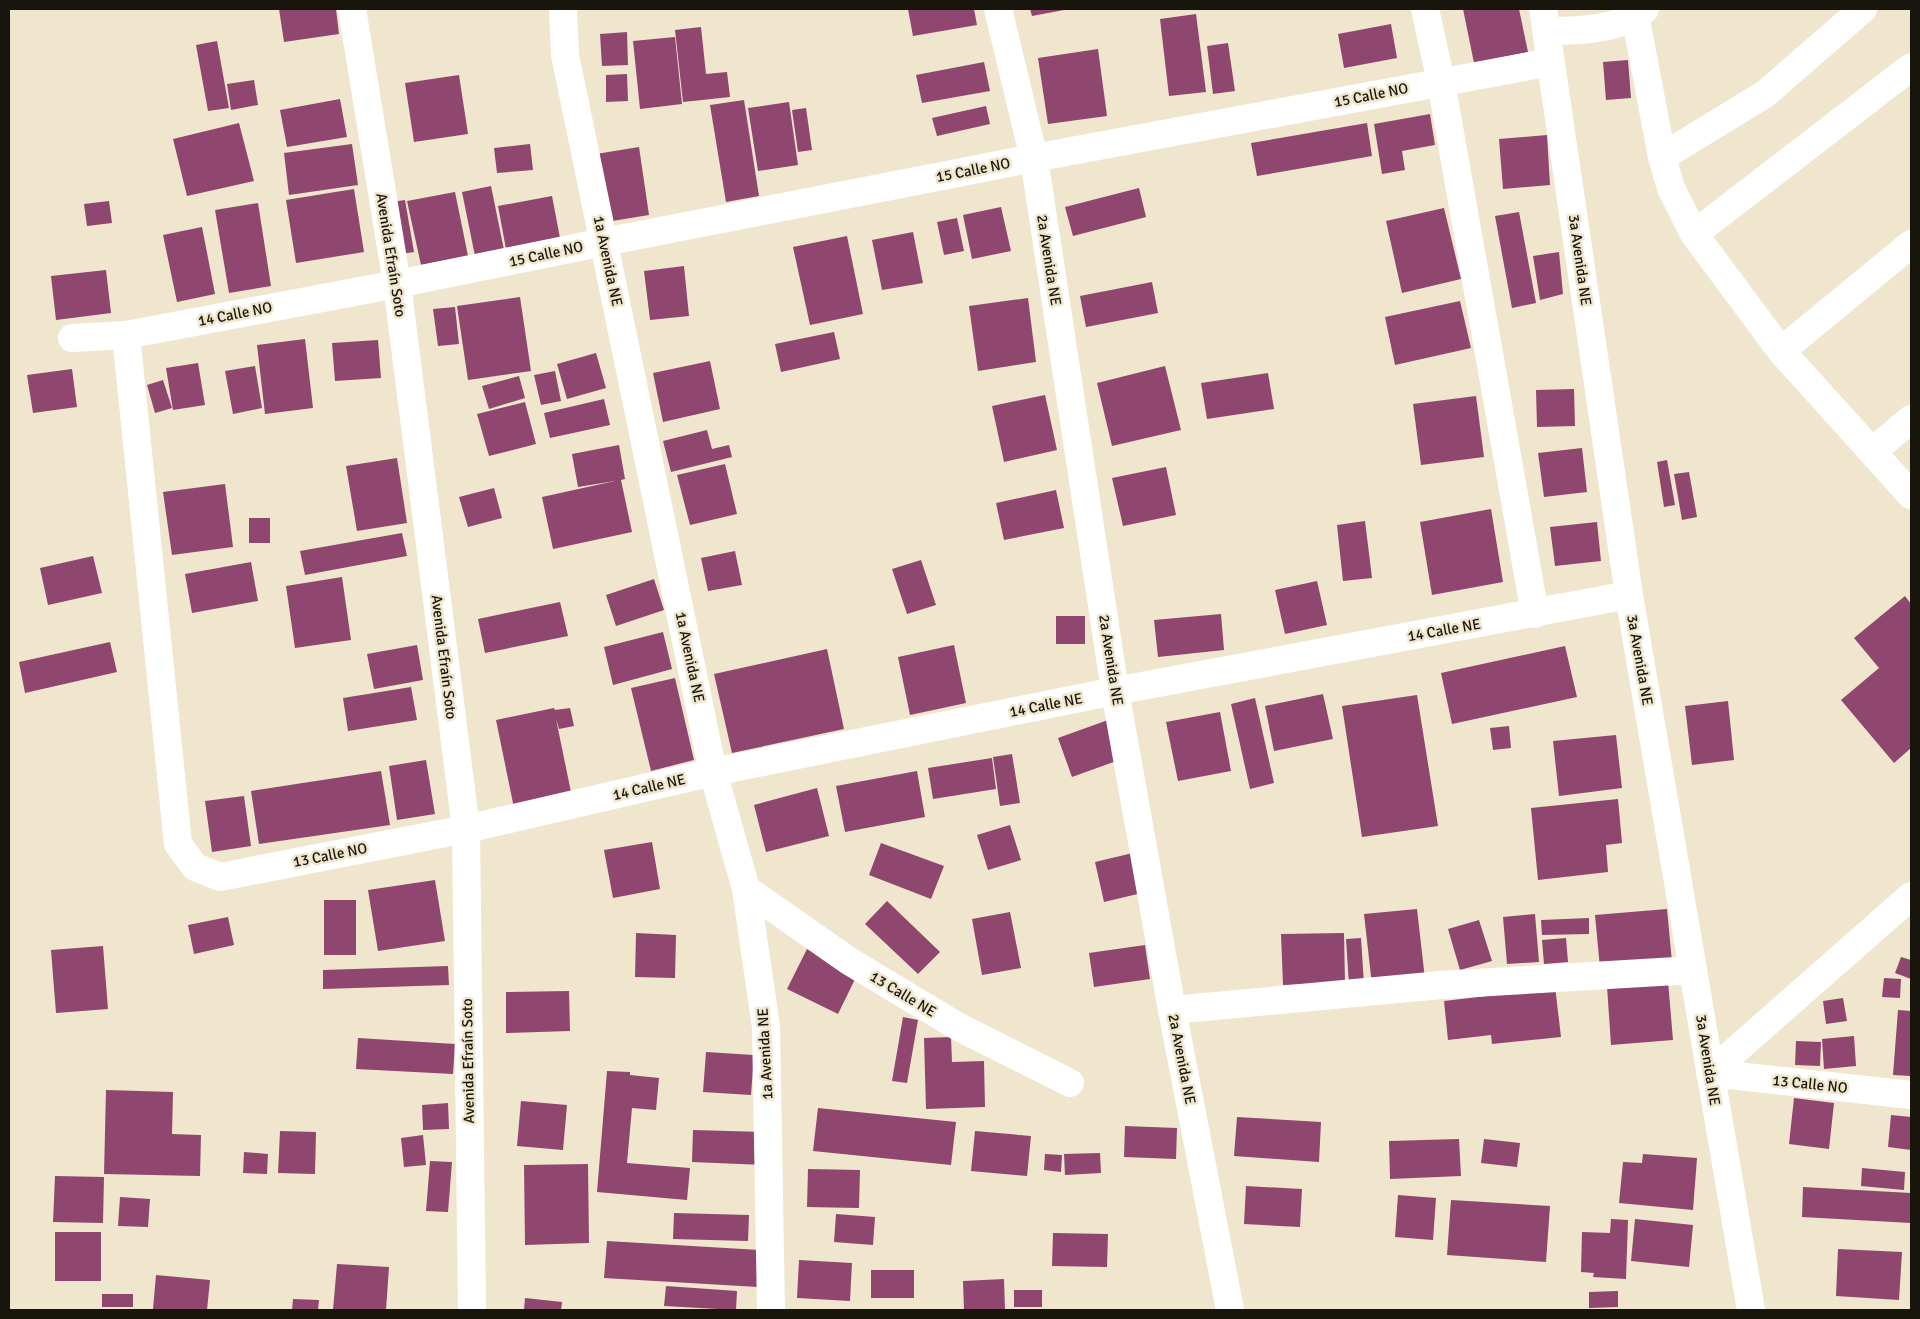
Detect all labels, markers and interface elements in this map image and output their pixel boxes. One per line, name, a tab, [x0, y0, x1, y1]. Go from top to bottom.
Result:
street label: 15 Calle NO	[1332, 79, 1410, 111]
street label: 15 Calle NO	[934, 154, 1012, 186]
street label: Avenida Efraín Soto	[372, 192, 410, 319]
street label: 2a Avenida NE	[1033, 213, 1065, 307]
street label: 3a Avenida NE	[1565, 213, 1595, 307]
street label: 1a Avenida NE	[590, 214, 626, 308]
street label: 15 Calle NO	[507, 237, 585, 271]
street label: 14 Calle NO	[196, 298, 274, 330]
street label: Avenida Efraín Soto	[427, 594, 461, 720]
street label: 1a Avenida NE	[672, 610, 708, 704]
street label: 2a Avenida NE	[1095, 613, 1127, 707]
street label: 3a Avenida NE	[1623, 613, 1657, 707]
street label: 14 Calle NE	[1406, 615, 1482, 645]
street label: 14 Calle NE	[1008, 689, 1084, 721]
street label: 14 Calle NE	[611, 770, 687, 804]
street label: 13 Calle NO	[291, 839, 369, 871]
street label: 13 Calle NE	[867, 967, 939, 1021]
street label: Avenida Efraín Soto	[458, 998, 478, 1124]
street label: 1a Avenida NE	[754, 1008, 776, 1100]
street label: 2a Avenida NE	[1164, 1012, 1200, 1106]
street label: 3a Avenida NE	[1692, 1013, 1724, 1107]
street label: 13 Calle NO	[1772, 1071, 1849, 1097]

